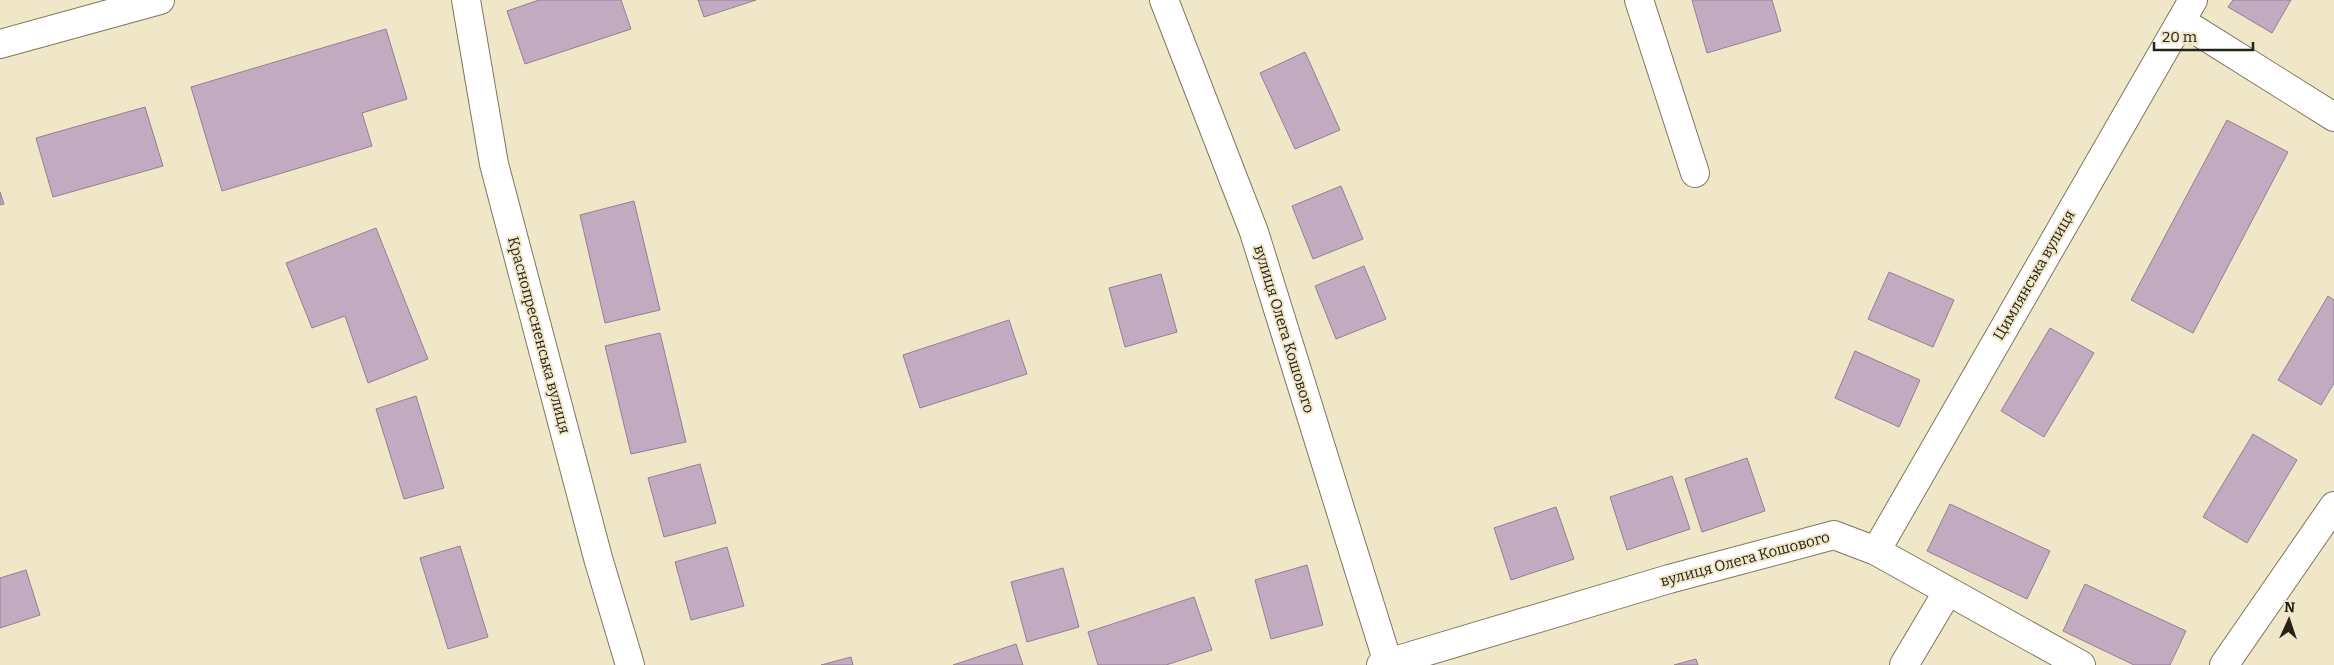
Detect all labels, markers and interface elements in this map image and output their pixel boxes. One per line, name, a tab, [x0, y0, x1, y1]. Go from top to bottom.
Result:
scale bar	[2154, 20, 2253, 52]
text: 20 m	[2162, 28, 2198, 46]
street label: Цимлянська вулиця	[1989, 207, 2079, 343]
street label: Краснопресненська вулиця	[504, 235, 574, 435]
street label: вулиця Олега Кошового	[1250, 243, 1318, 415]
street label: вулиця Олега Кошового	[1658, 528, 1832, 590]
north arrow	[2264, 595, 2314, 645]
text: N	[2284, 599, 2296, 616]

